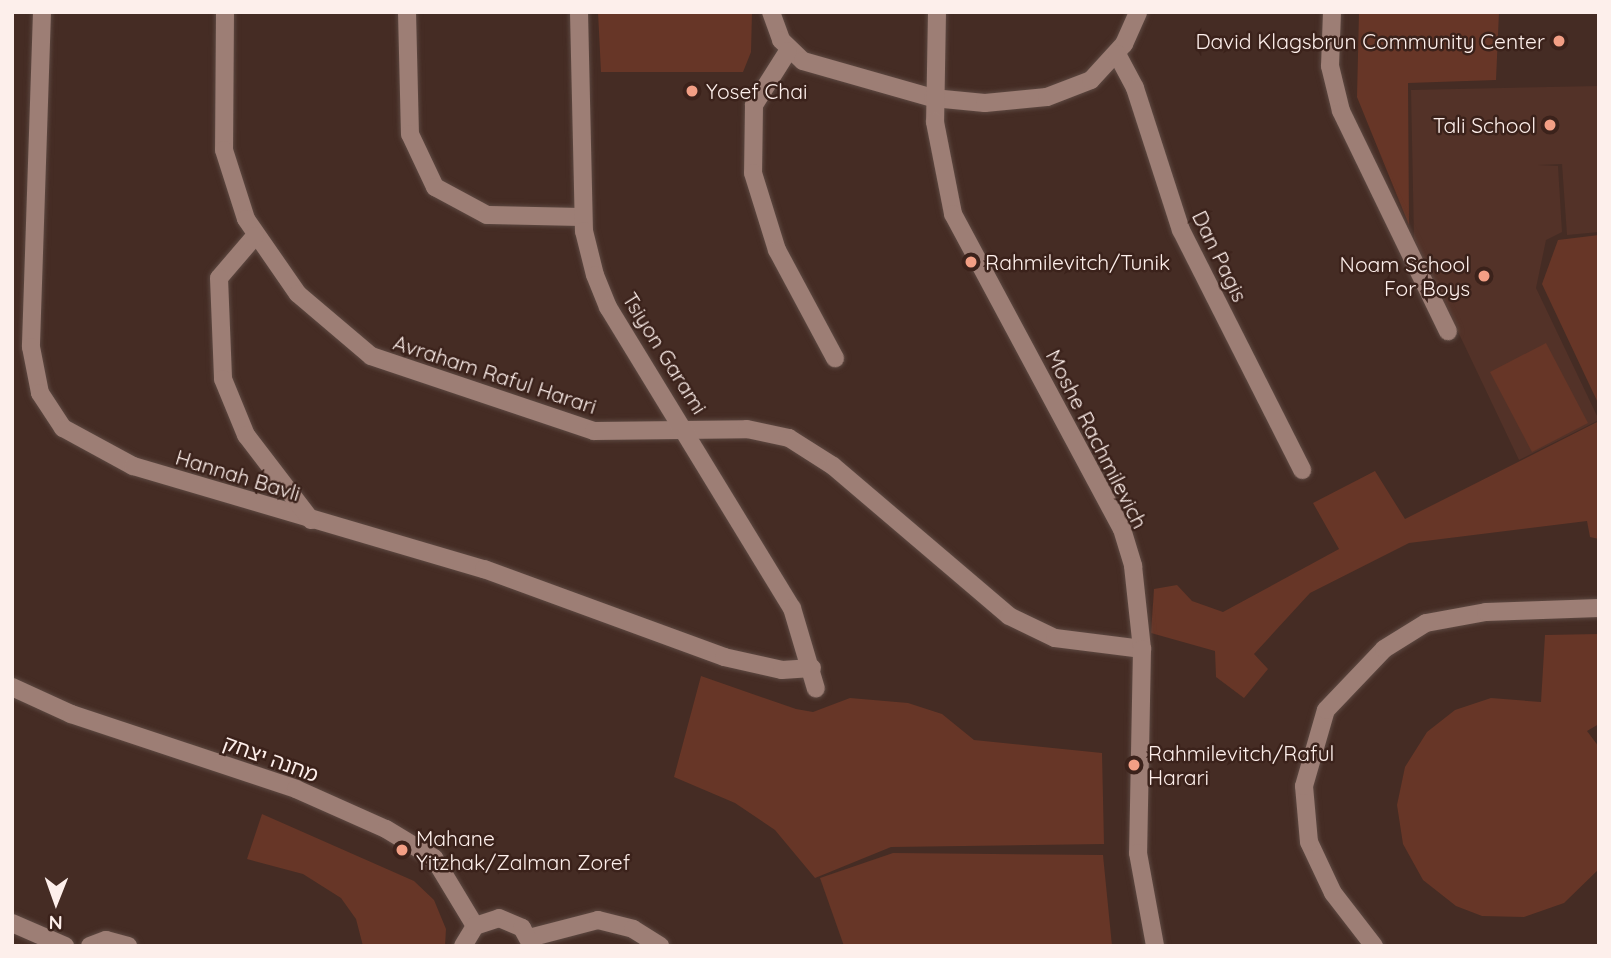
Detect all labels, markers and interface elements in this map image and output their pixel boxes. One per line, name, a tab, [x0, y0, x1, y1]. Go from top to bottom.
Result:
place label: David Klagsbrun Community Center	[1196, 28, 1545, 54]
marker: David Klagsbrun Community Center	[1551, 33, 1567, 49]
place label: Yosef Chai	[706, 78, 807, 104]
marker: Yosef Chai	[684, 83, 700, 99]
place label: Tali School	[1433, 112, 1536, 138]
marker: Tali School	[1542, 117, 1558, 133]
street label: Dan Pagis	[1187, 206, 1253, 306]
place label: Rahmilevitch/Tunik	[985, 249, 1170, 275]
place label: Noam School For Boys	[1340, 251, 1470, 301]
marker: Rahmilevitch/Tunik	[963, 254, 979, 270]
marker: Noam School For Boys	[1476, 268, 1492, 284]
street label: Tsiyon Garami	[618, 287, 712, 419]
street label: Avraham Raful Harari	[390, 329, 600, 419]
street label: Moshe Rachmilevich	[1041, 345, 1153, 533]
street label: Hannah Bavli	[173, 444, 303, 506]
street label: מחנה יצחק	[220, 729, 322, 787]
place label: Rahmilevitch/Raful Harari	[1148, 740, 1334, 790]
marker: Rahmilevitch/Raful Harari	[1126, 757, 1142, 773]
place label: Mahane Yitzhak/Zalman Zoref	[416, 825, 630, 875]
marker: Mahane Yitzhak/Zalman Zoref	[394, 842, 410, 858]
north arrow	[21, 867, 91, 937]
text: N	[48, 911, 63, 935]

